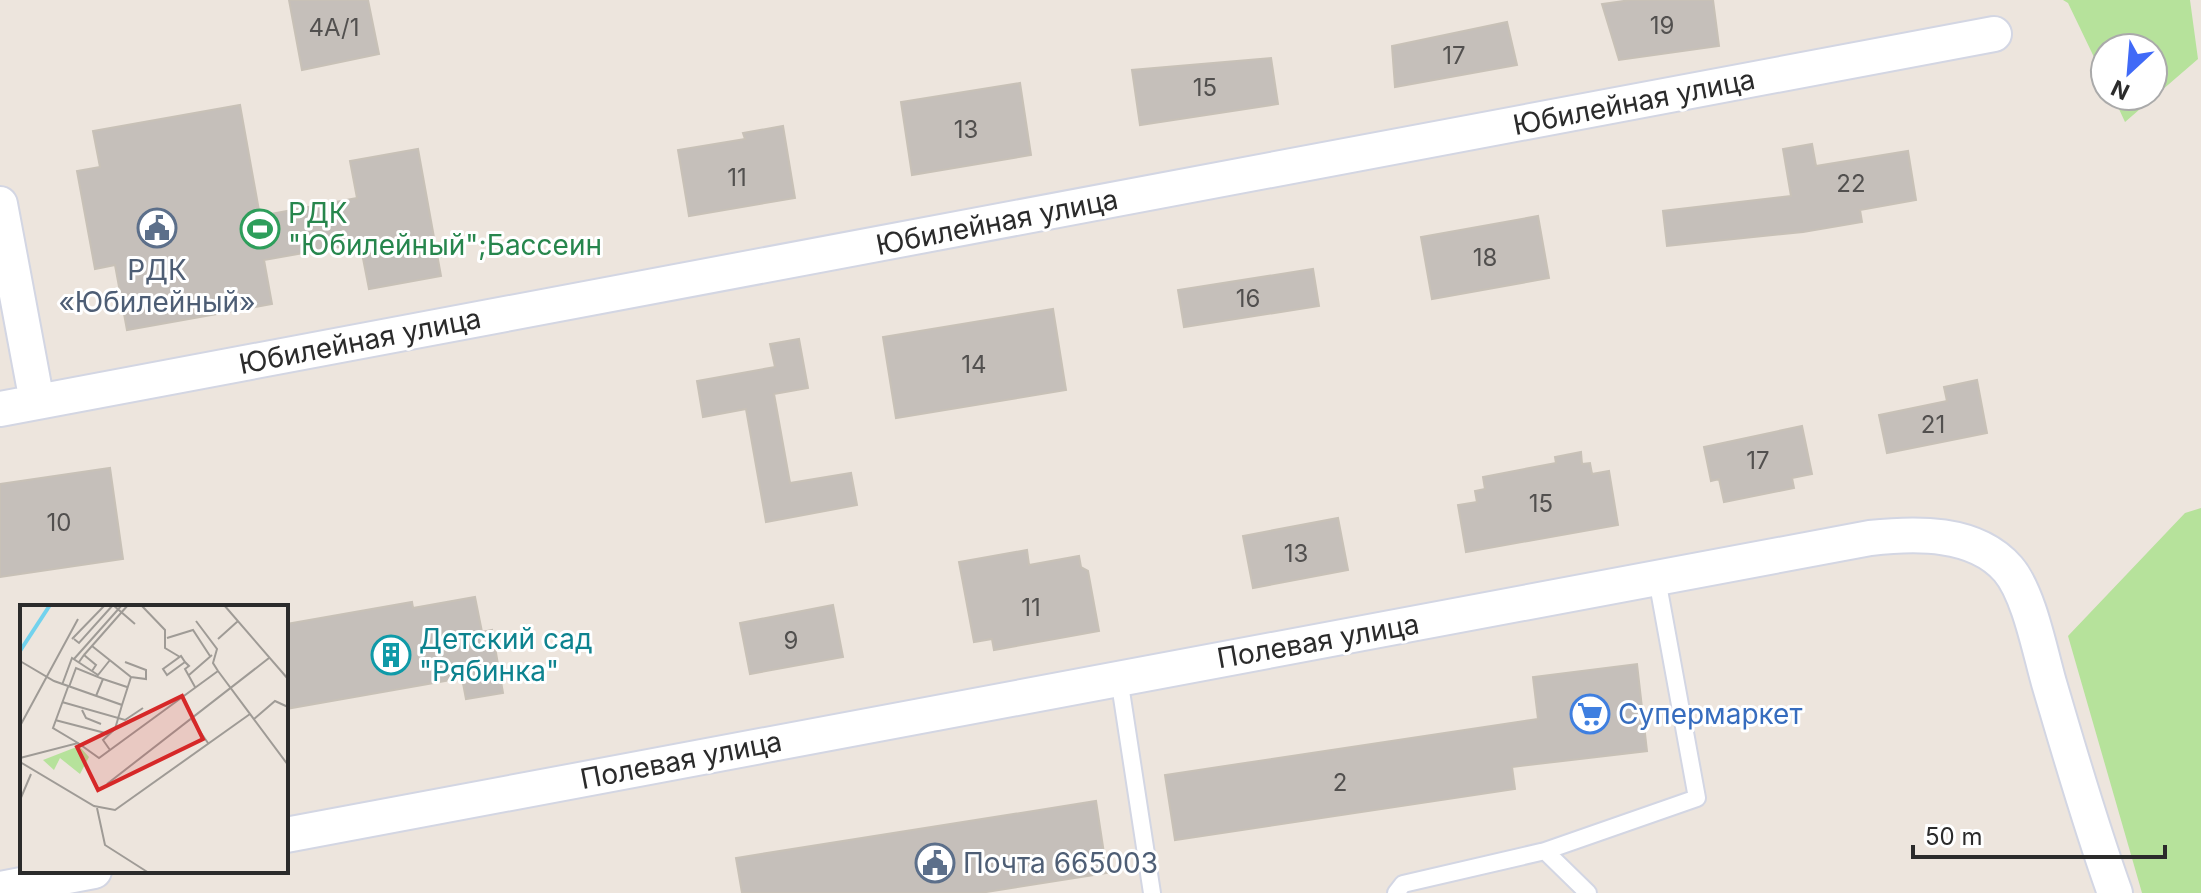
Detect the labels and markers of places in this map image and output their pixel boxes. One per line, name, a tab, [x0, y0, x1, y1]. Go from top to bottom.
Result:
place label: РДК "Юбилейный";Бассеин	[288, 196, 602, 262]
public building icon: РДК «Юбилейный»	[136, 207, 178, 249]
sports icon: РДК "Юбилейный";Бассеин	[239, 208, 281, 250]
place label: РДК «Юбилейный»	[59, 253, 255, 319]
place label: Детский сад "Рябинка"	[419, 622, 593, 688]
building icon: Детский сад "Рябинка"	[370, 634, 412, 676]
supermarket icon: Супермаркет	[1569, 693, 1611, 735]
place label: Супермаркет	[1618, 697, 1802, 731]
public building icon: Почта 665003	[914, 842, 956, 884]
place label: Почта 665003	[963, 846, 1158, 880]

